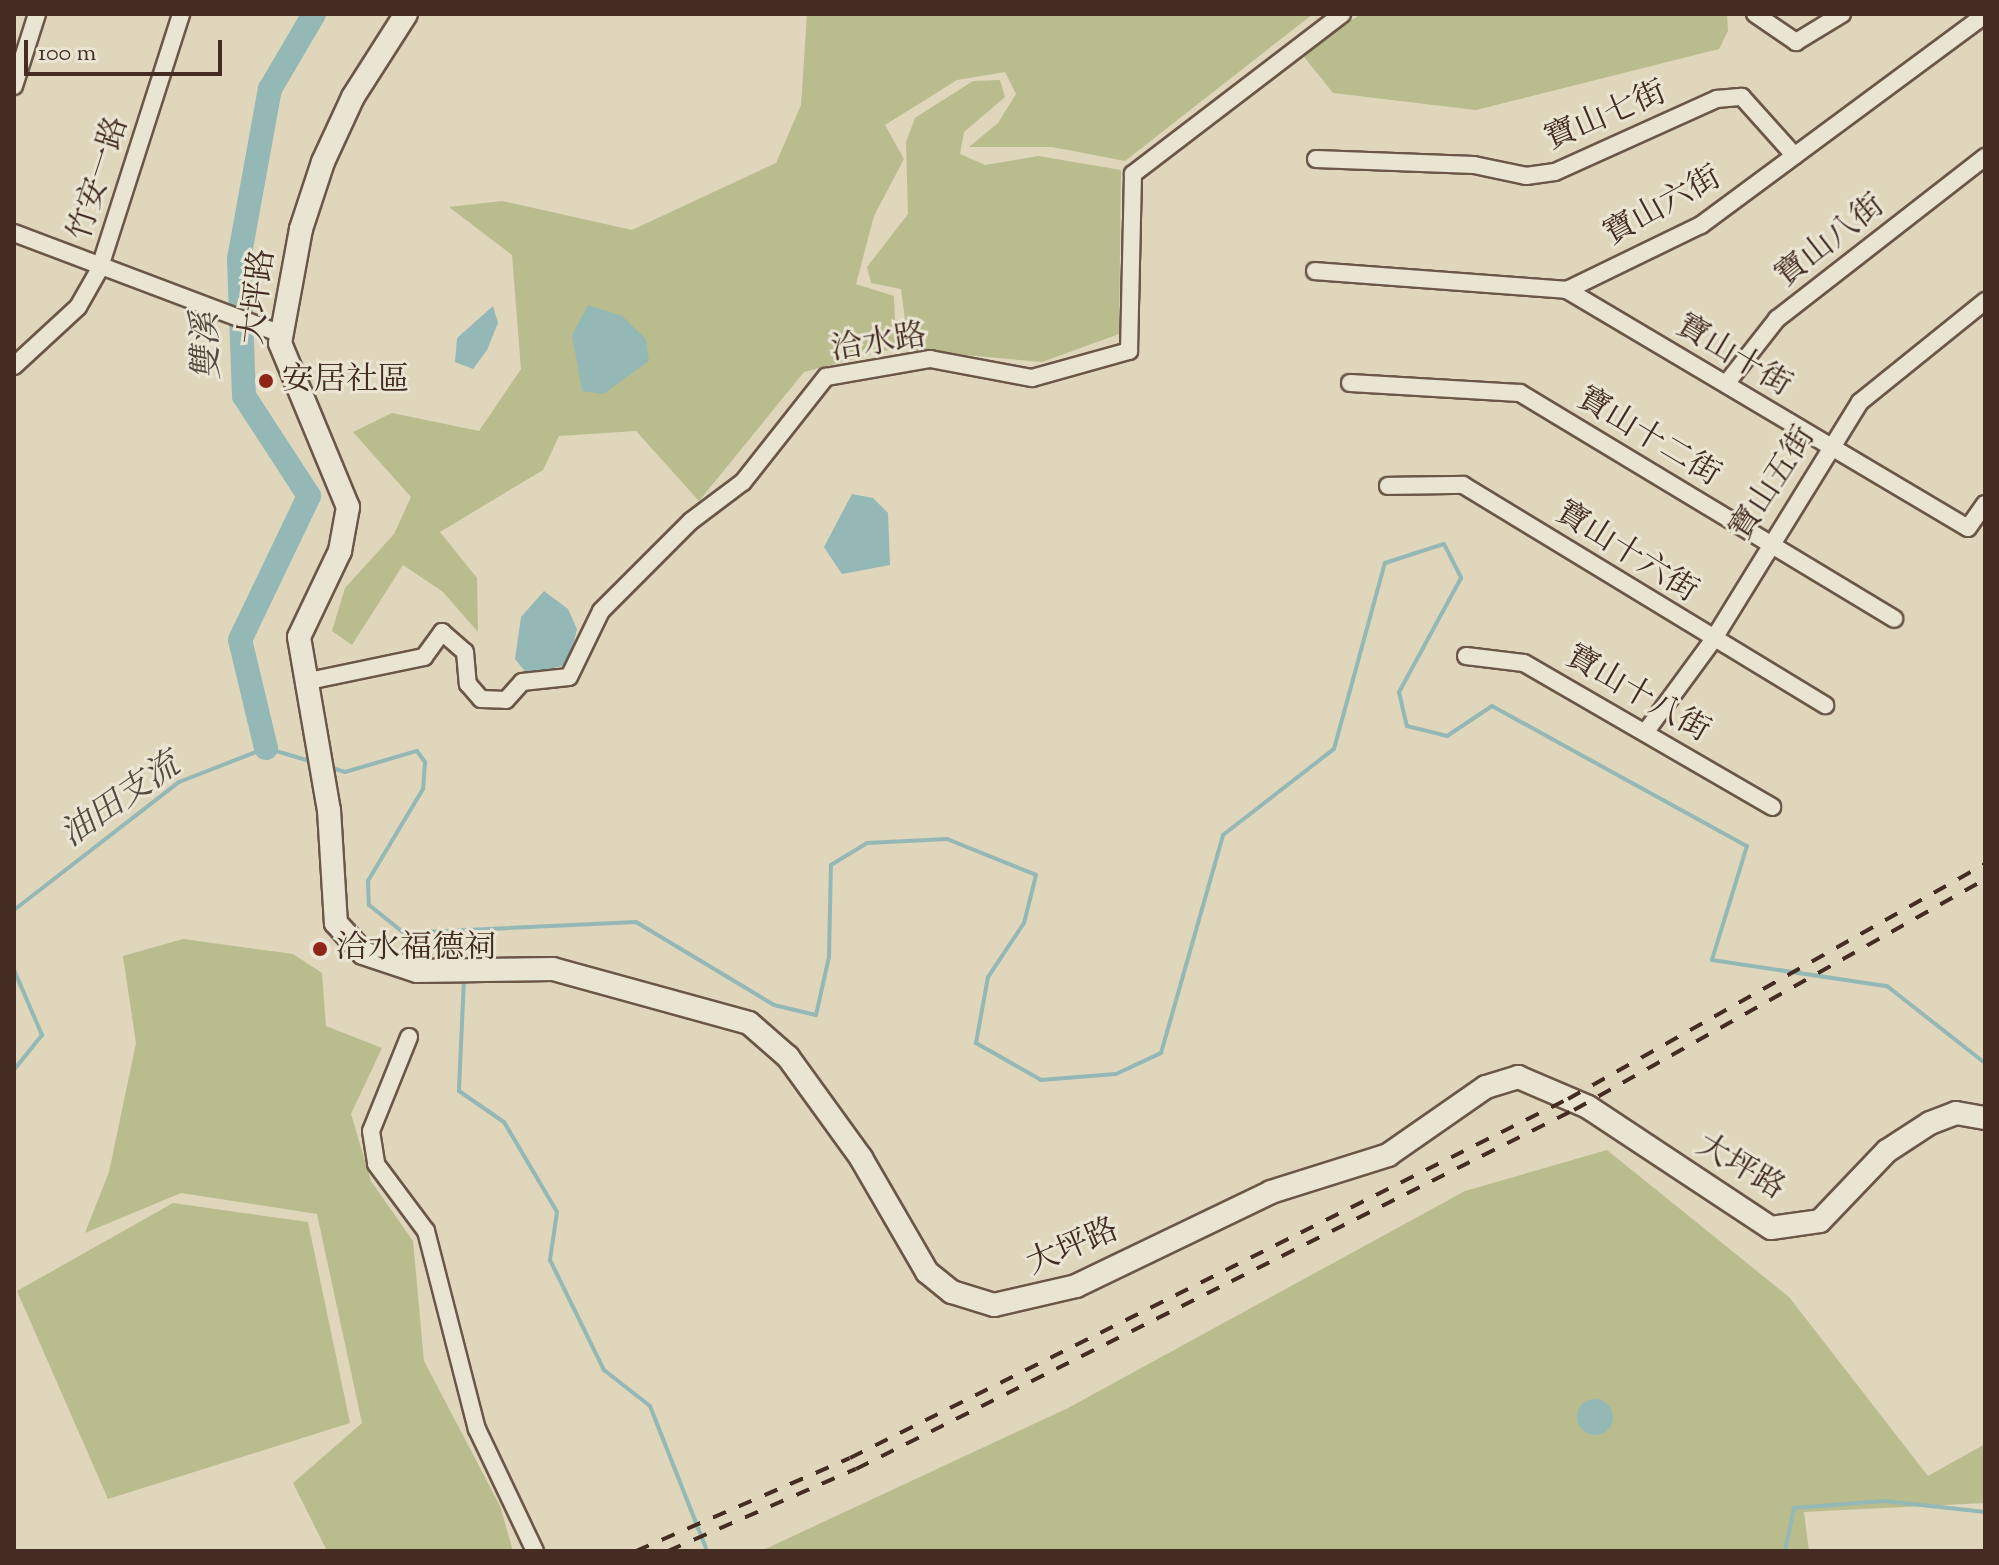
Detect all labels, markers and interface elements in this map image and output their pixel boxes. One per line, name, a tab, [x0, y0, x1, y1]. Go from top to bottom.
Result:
scale bar	[28, 24, 226, 74]
text: 100 m	[38, 37, 96, 71]
street label: 寶山七街	[1540, 74, 1672, 160]
street label: 竹安一路	[62, 112, 138, 246]
street label: 寶山六街	[1598, 159, 1728, 255]
street label: 寶山八街	[1769, 187, 1893, 297]
street label: 大坪路	[234, 247, 284, 347]
street label: 寶山十街	[1668, 308, 1798, 406]
water label: 雙溪	[186, 311, 230, 381]
street label: 洽水路	[829, 318, 929, 370]
place label: 安居社區	[282, 362, 410, 400]
marker: 安居社區	[257, 372, 275, 390]
street label: 寶山十二街	[1570, 380, 1726, 496]
street label: 寶山五街	[1723, 420, 1825, 548]
street label: 寶山十六街	[1548, 494, 1704, 612]
street label: 寶山十八街	[1558, 638, 1716, 752]
water label: 油田支流	[54, 745, 188, 857]
place label: 洽水福德祠	[336, 930, 496, 968]
marker: 洽水福德祠	[311, 940, 329, 958]
street label: 大坪路	[1689, 1127, 1791, 1209]
street label: 大坪路	[1021, 1212, 1125, 1284]

